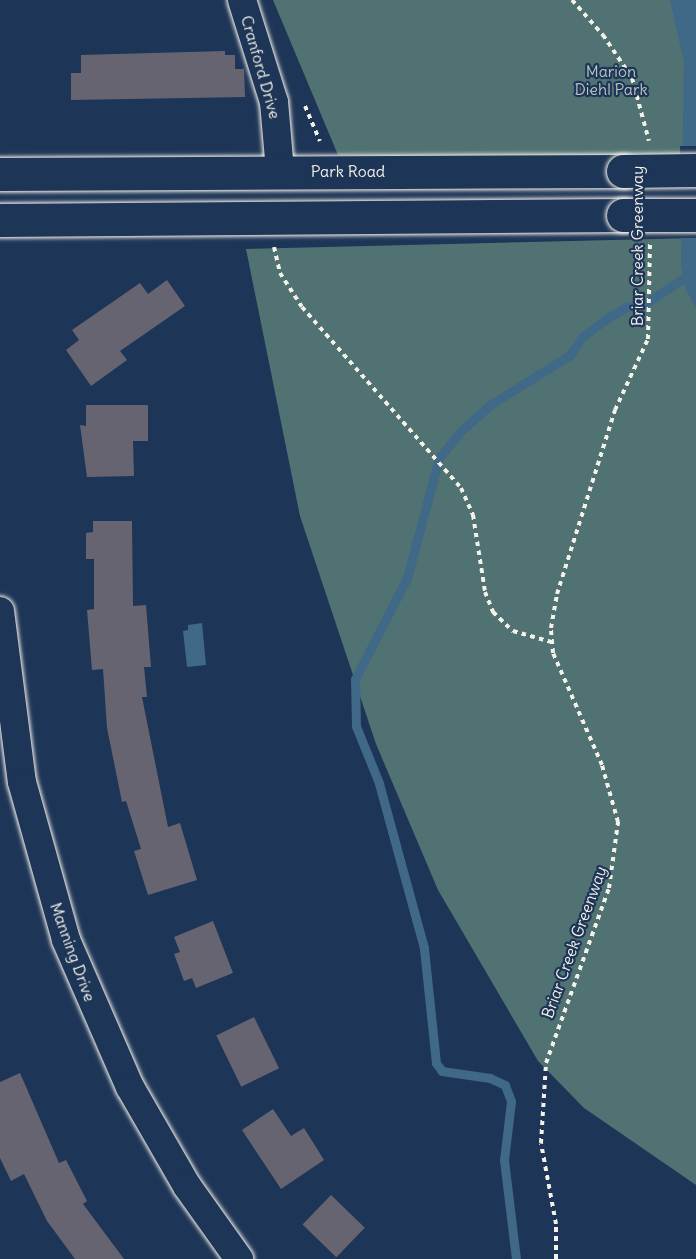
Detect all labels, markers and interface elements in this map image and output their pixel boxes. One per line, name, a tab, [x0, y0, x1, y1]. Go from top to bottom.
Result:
street label: Cranford Drive	[237, 13, 285, 121]
park label: Marion Diehl Park	[574, 61, 648, 99]
street label: Park Road	[311, 161, 385, 181]
street label: Briar Creek Greenway	[627, 166, 647, 326]
street label: Briar Creek Greenway	[538, 863, 610, 1021]
street label: Manning Drive	[46, 900, 100, 1004]

